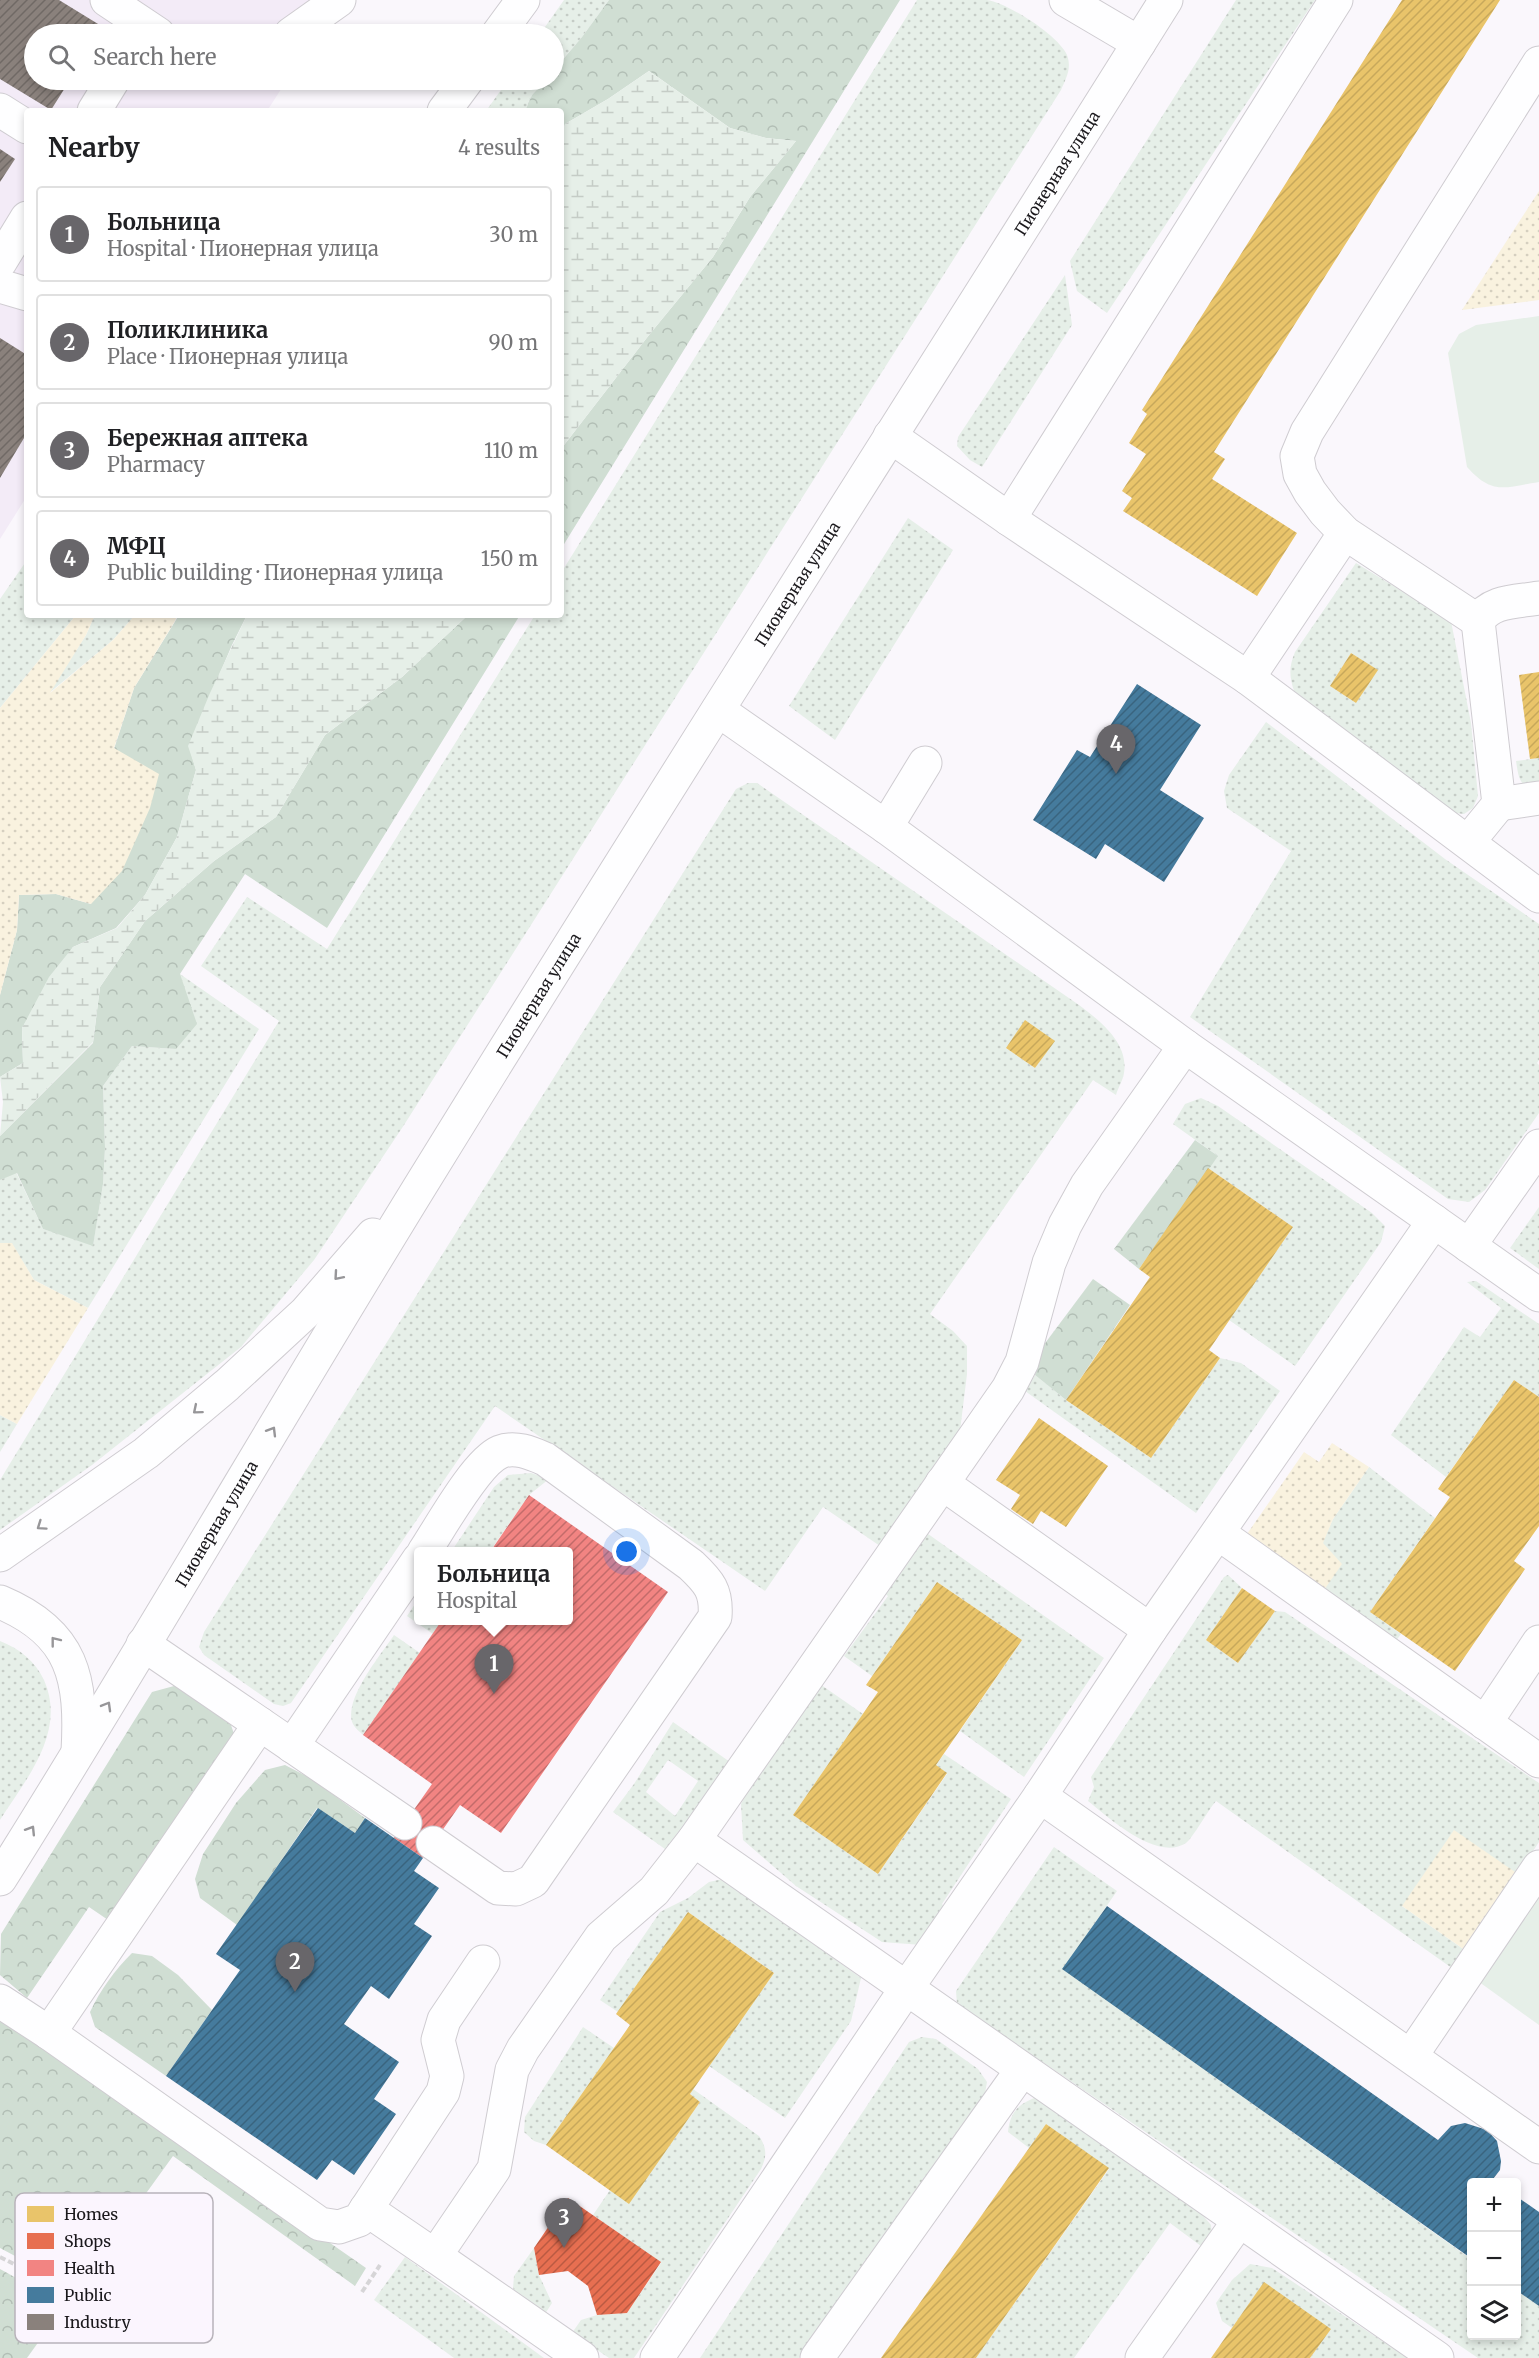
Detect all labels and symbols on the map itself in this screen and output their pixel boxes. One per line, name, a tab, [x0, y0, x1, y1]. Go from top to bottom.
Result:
street label: Пионерная улица	[1010, 107, 1104, 239]
street label: Пионерная улица	[750, 517, 844, 650]
pin: 4	[1096, 724, 1136, 774]
street label: Пионерная улица	[492, 929, 585, 1061]
one-way arrow	[334, 1269, 345, 1279]
one-way arrow	[193, 1403, 204, 1414]
one-way arrow	[265, 1427, 277, 1437]
street label: Пионерная улица	[171, 1457, 262, 1591]
one-way arrow	[36, 1519, 47, 1530]
your location	[612, 1537, 641, 1566]
one-way arrow	[52, 1637, 63, 1648]
pin: 1	[474, 1644, 514, 1694]
one-way arrow	[99, 1702, 111, 1712]
one-way arrow	[24, 1826, 36, 1836]
pin: 2	[276, 1942, 314, 1992]
legend	[15, 2193, 213, 2343]
pin: 3	[544, 2198, 584, 2248]
text: Homes	[64, 2204, 118, 2224]
text: Shops	[64, 2231, 111, 2251]
text: Health	[64, 2258, 115, 2278]
text: Public	[64, 2285, 112, 2305]
text: Industry	[64, 2312, 132, 2332]

